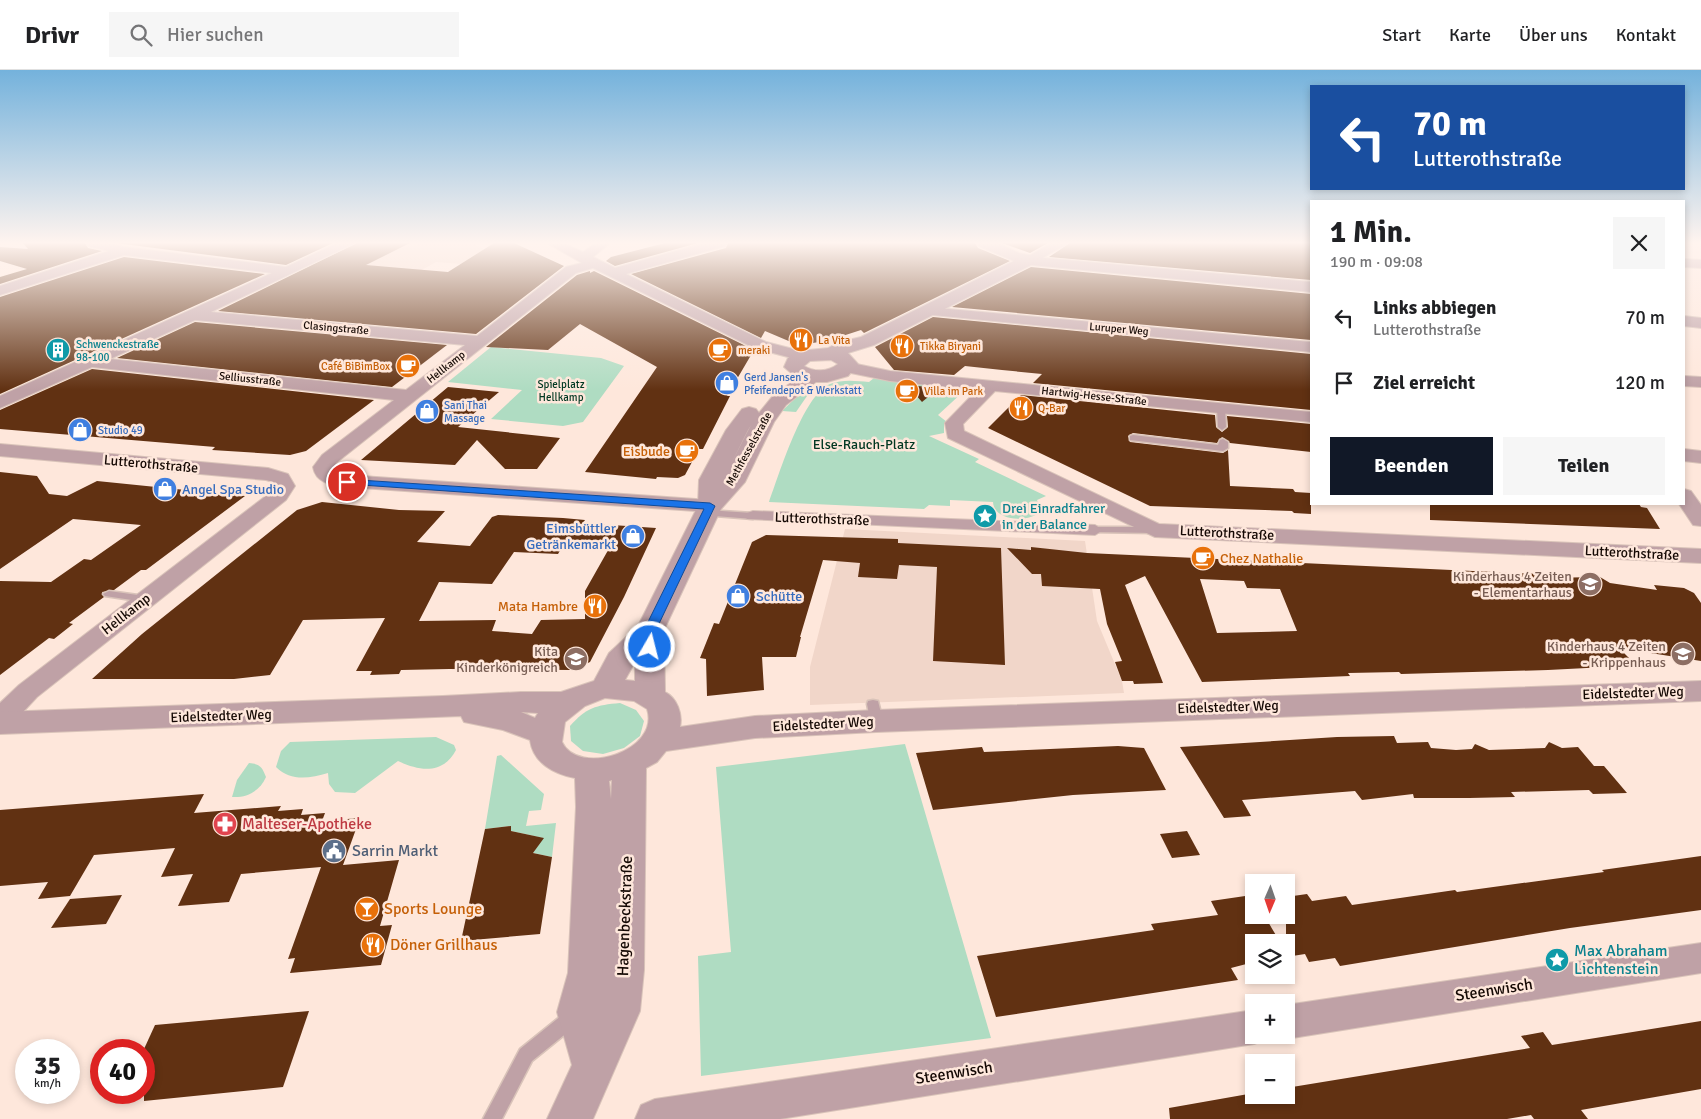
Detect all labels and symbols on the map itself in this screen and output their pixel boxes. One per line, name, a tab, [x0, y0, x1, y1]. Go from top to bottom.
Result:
street label: Clasingstraße	[303, 319, 369, 337]
street label: Luruper Weg	[1089, 320, 1149, 338]
restaurant icon: La Vita	[788, 327, 814, 353]
restaurant icon: Tikka Biryani	[889, 333, 915, 359]
place label: La Vita	[818, 334, 851, 347]
building icon: Schwenckestraße 98-100	[45, 337, 71, 363]
cafe icon: meraki	[707, 337, 733, 363]
place label: Schwenckestraße 98-100	[76, 338, 159, 364]
place label: Tikka Biryani	[920, 340, 981, 353]
place label: meraki	[738, 344, 770, 357]
street label: Hellkamp	[424, 348, 468, 386]
cafe icon: Café BiBimBox	[395, 353, 421, 379]
place label: Café BiBimBox	[321, 360, 390, 373]
street label: Selliusstraße	[218, 369, 282, 389]
shop icon: Gerd Jansen's Pfeifendepot & Werkstatt	[714, 370, 740, 396]
place label: Gerd Jansen's Pfeifendepot & Werkstatt	[744, 371, 862, 397]
park label: Spielplatz Hellkamp	[537, 378, 585, 404]
cafe icon: Villa im Park	[894, 378, 920, 404]
street label: Hartwig-Hesse-Straße	[1041, 384, 1147, 408]
place label: Villa im Park	[924, 385, 983, 398]
restaurant icon: Q-Bar	[1008, 395, 1034, 421]
shop icon: Sani Thai Massage	[414, 398, 440, 424]
place label: Sani Thai Massage	[444, 399, 487, 425]
place label: Q-Bar	[1038, 402, 1065, 415]
street label: Methfesselstraße	[723, 410, 775, 488]
shop icon: Studio 49	[67, 417, 93, 443]
place label: Studio 49	[98, 424, 143, 437]
park label: Else-Rauch-Platz	[813, 436, 915, 453]
cafe icon: Eisbude	[674, 438, 700, 464]
place label: Eisbude	[623, 443, 670, 460]
street label: Lutterothstraße	[103, 451, 199, 477]
pin	[326, 461, 368, 503]
shop icon: Angel Spa Studio	[152, 476, 178, 502]
place label: Angel Spa Studio	[182, 481, 284, 498]
place label: Drei Einradfahrer in der Balance	[1002, 500, 1106, 533]
place icon: Drei Einradfahrer in der Balance	[972, 503, 998, 529]
street label: Lutterothstraße	[774, 509, 870, 529]
place label: Eimsbüttler Getränkemarkt	[526, 520, 617, 553]
street label: Lutterothstraße	[1179, 522, 1275, 544]
shop icon: Eimsbüttler Getränkemarkt	[620, 523, 646, 549]
street label: Lutterothstraße	[1584, 542, 1680, 564]
cafe icon: Chez Nathalie	[1190, 545, 1216, 571]
place label: Chez Nathalie	[1220, 550, 1303, 567]
place label: Kinderhaus 4 Zeiten - Elementarhaus	[1453, 568, 1572, 601]
school or university icon: Kinderhaus 4 Zeiten - Elementarhaus	[1577, 571, 1603, 597]
shop icon: Schütte	[725, 583, 751, 609]
place label: Schütte	[756, 588, 802, 605]
street label: Hellkamp	[98, 590, 154, 638]
restaurant icon: Mata Hambre	[582, 593, 608, 619]
place label: Mata Hambre	[498, 598, 578, 615]
position arrow	[623, 620, 675, 672]
place label: Kinderhaus 4 Zeiten - Krippenhaus	[1547, 638, 1666, 671]
school or university icon: Kinderhaus 4 Zeiten - Krippenhaus	[1670, 641, 1696, 667]
place label: Kita Kinderkönigreich	[456, 643, 558, 676]
school or university icon: Kita Kinderkönigreich	[563, 646, 589, 672]
street label: Eidelstedter Weg	[1582, 683, 1684, 703]
street label: Eidelstedter Weg	[1177, 697, 1279, 717]
street label: Eidelstedter Weg	[170, 706, 272, 726]
street label: Eidelstedter Weg	[772, 713, 874, 735]
pharmacy icon: Malteser-Apotheke	[212, 811, 238, 837]
place label: Malteser-Apotheke	[242, 814, 372, 834]
public building icon: Sarrin Markt	[321, 838, 347, 864]
place label: Sarrin Markt	[352, 841, 439, 861]
street label: Hagenbeckstraße	[613, 855, 637, 977]
north arrow	[1245, 874, 1295, 924]
bar icon: Sports Lounge	[354, 896, 380, 922]
place label: Sports Lounge	[384, 899, 482, 919]
restaurant icon: Döner Grillhaus	[360, 932, 386, 958]
place label: Döner Grillhaus	[390, 935, 497, 955]
place label: Max Abraham Lichtenstein	[1574, 941, 1668, 979]
place icon: Max Abraham Lichtenstein	[1544, 947, 1570, 973]
street label: Steenwisch	[1454, 974, 1534, 1006]
speed limit sign: 40	[90, 1039, 155, 1104]
street label: Steenwisch	[914, 1057, 994, 1089]

